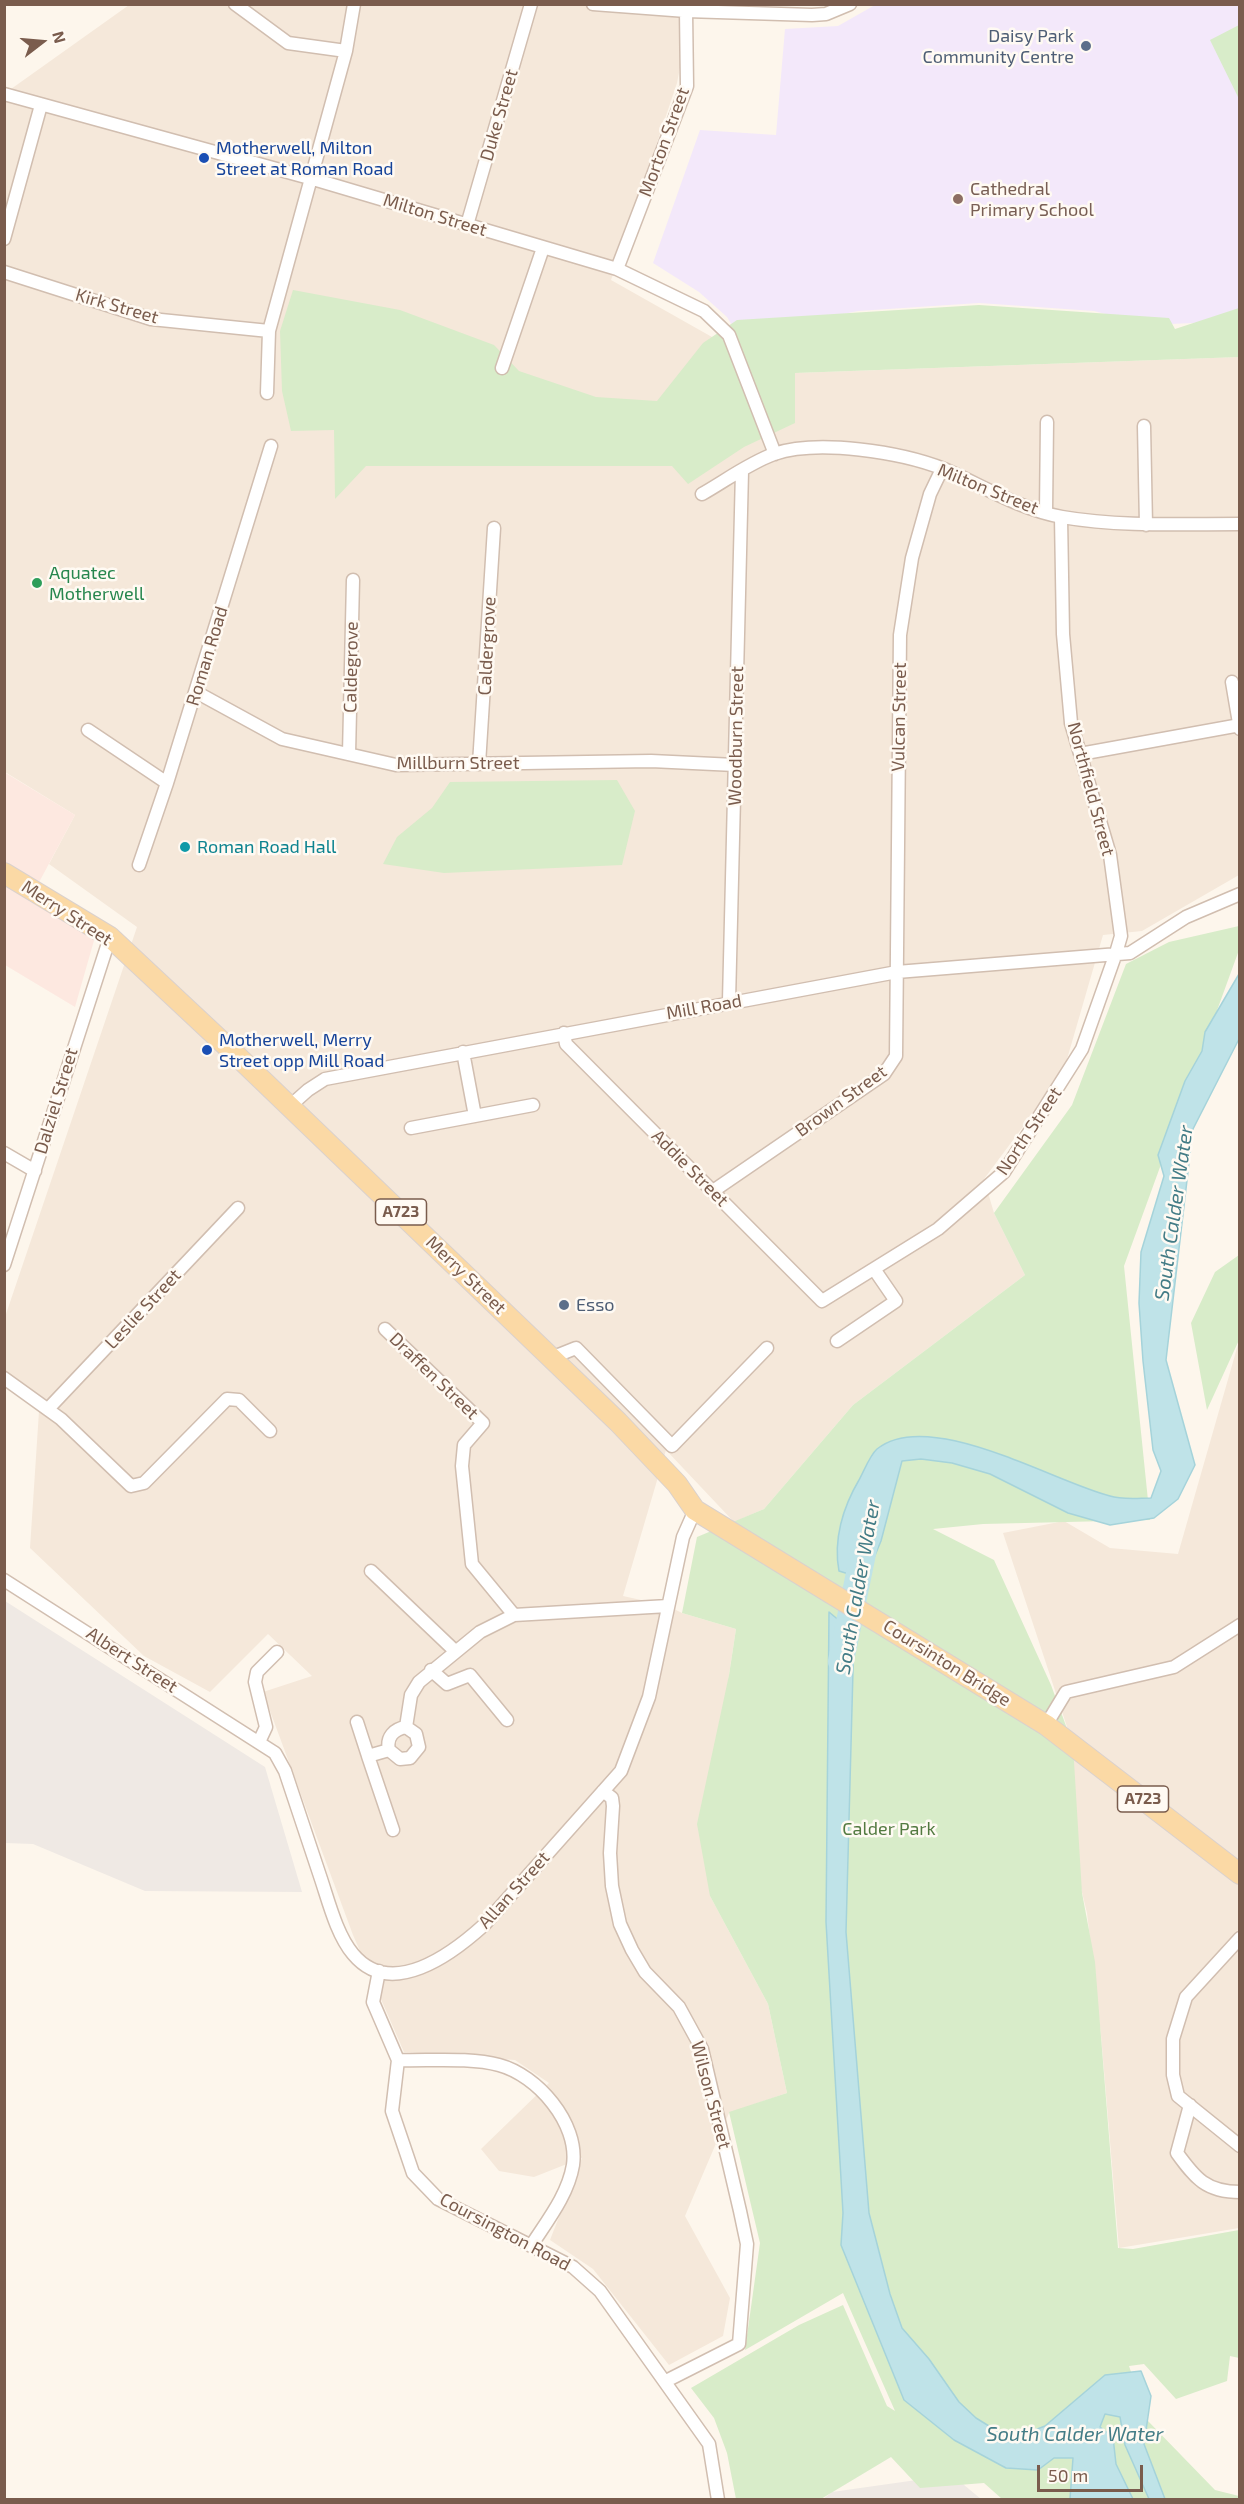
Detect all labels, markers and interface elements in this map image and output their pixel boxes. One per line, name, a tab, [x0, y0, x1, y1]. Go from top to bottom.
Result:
north arrow	[12, 12, 72, 72]
place label: Daisy Park Community Centre	[923, 25, 1074, 68]
text: N	[49, 29, 71, 45]
marker: Daisy Park Community Centre	[1079, 39, 1093, 53]
street label: Duke Street	[476, 66, 522, 164]
street label: Morton Street	[634, 84, 694, 200]
place label: Motherwell, Milton Street at Roman Road	[216, 137, 394, 180]
marker: Motherwell, Milton Street at Roman Road	[197, 151, 211, 165]
place label: Cathedral Primary School	[970, 178, 1094, 220]
street label: Milton Street	[381, 189, 489, 241]
marker: Cathedral Primary School	[951, 192, 965, 206]
street label: Kirk Street	[73, 284, 161, 328]
street label: Milton Street	[934, 459, 1042, 519]
place label: Aquatec Motherwell	[49, 562, 144, 604]
marker: Aquatec Motherwell	[30, 576, 44, 590]
street label: Caldergrove	[474, 596, 500, 696]
street label: Roman Road	[182, 604, 232, 708]
street label: Caldegrove	[339, 621, 363, 713]
street label: Vulcan Street	[887, 662, 911, 772]
street label: Woodburn Street	[724, 666, 748, 806]
street label: Northfield Street	[1063, 720, 1119, 858]
street label: Millburn Street	[396, 752, 520, 774]
place label: Roman Road Hall	[197, 836, 336, 858]
marker: Roman Road Hall	[178, 840, 192, 854]
street label: Merry Street	[18, 876, 116, 950]
street label: Mill Road	[665, 990, 743, 1024]
place label: Motherwell, Merry Street opp Mill Road	[219, 1029, 385, 1072]
marker: Motherwell, Merry Street opp Mill Road	[200, 1043, 214, 1057]
street label: Dalziel Street	[30, 1045, 82, 1157]
street label: Brown Street	[791, 1061, 891, 1141]
street label: North Street	[992, 1083, 1066, 1179]
water label: South Calder Water	[1150, 1124, 1198, 1302]
street label: Addie Street	[647, 1125, 733, 1211]
road number: A723	[376, 1199, 426, 1225]
street label: Merry Street	[421, 1231, 511, 1319]
street label: Leslie Street	[100, 1265, 186, 1353]
place label: Esso	[576, 1294, 615, 1316]
marker: Esso	[557, 1298, 571, 1312]
street label: Draffen Street	[385, 1328, 483, 1424]
water label: South Calder Water	[831, 1498, 885, 1676]
street label: Coursinton Bridge	[879, 1615, 1015, 1711]
street label: Albert Street	[82, 1622, 182, 1698]
road number: A723	[1118, 1786, 1168, 1812]
park label: Calder Park	[842, 1818, 936, 1840]
street label: Allan Street	[474, 1847, 554, 1933]
street label: Wilson Street	[686, 2039, 736, 2151]
street label: Coursington Road	[436, 2188, 574, 2276]
water label: South Calder Water	[987, 2422, 1163, 2446]
scale bar	[1040, 2453, 1146, 2491]
text: 50 m	[1048, 2464, 1088, 2486]

